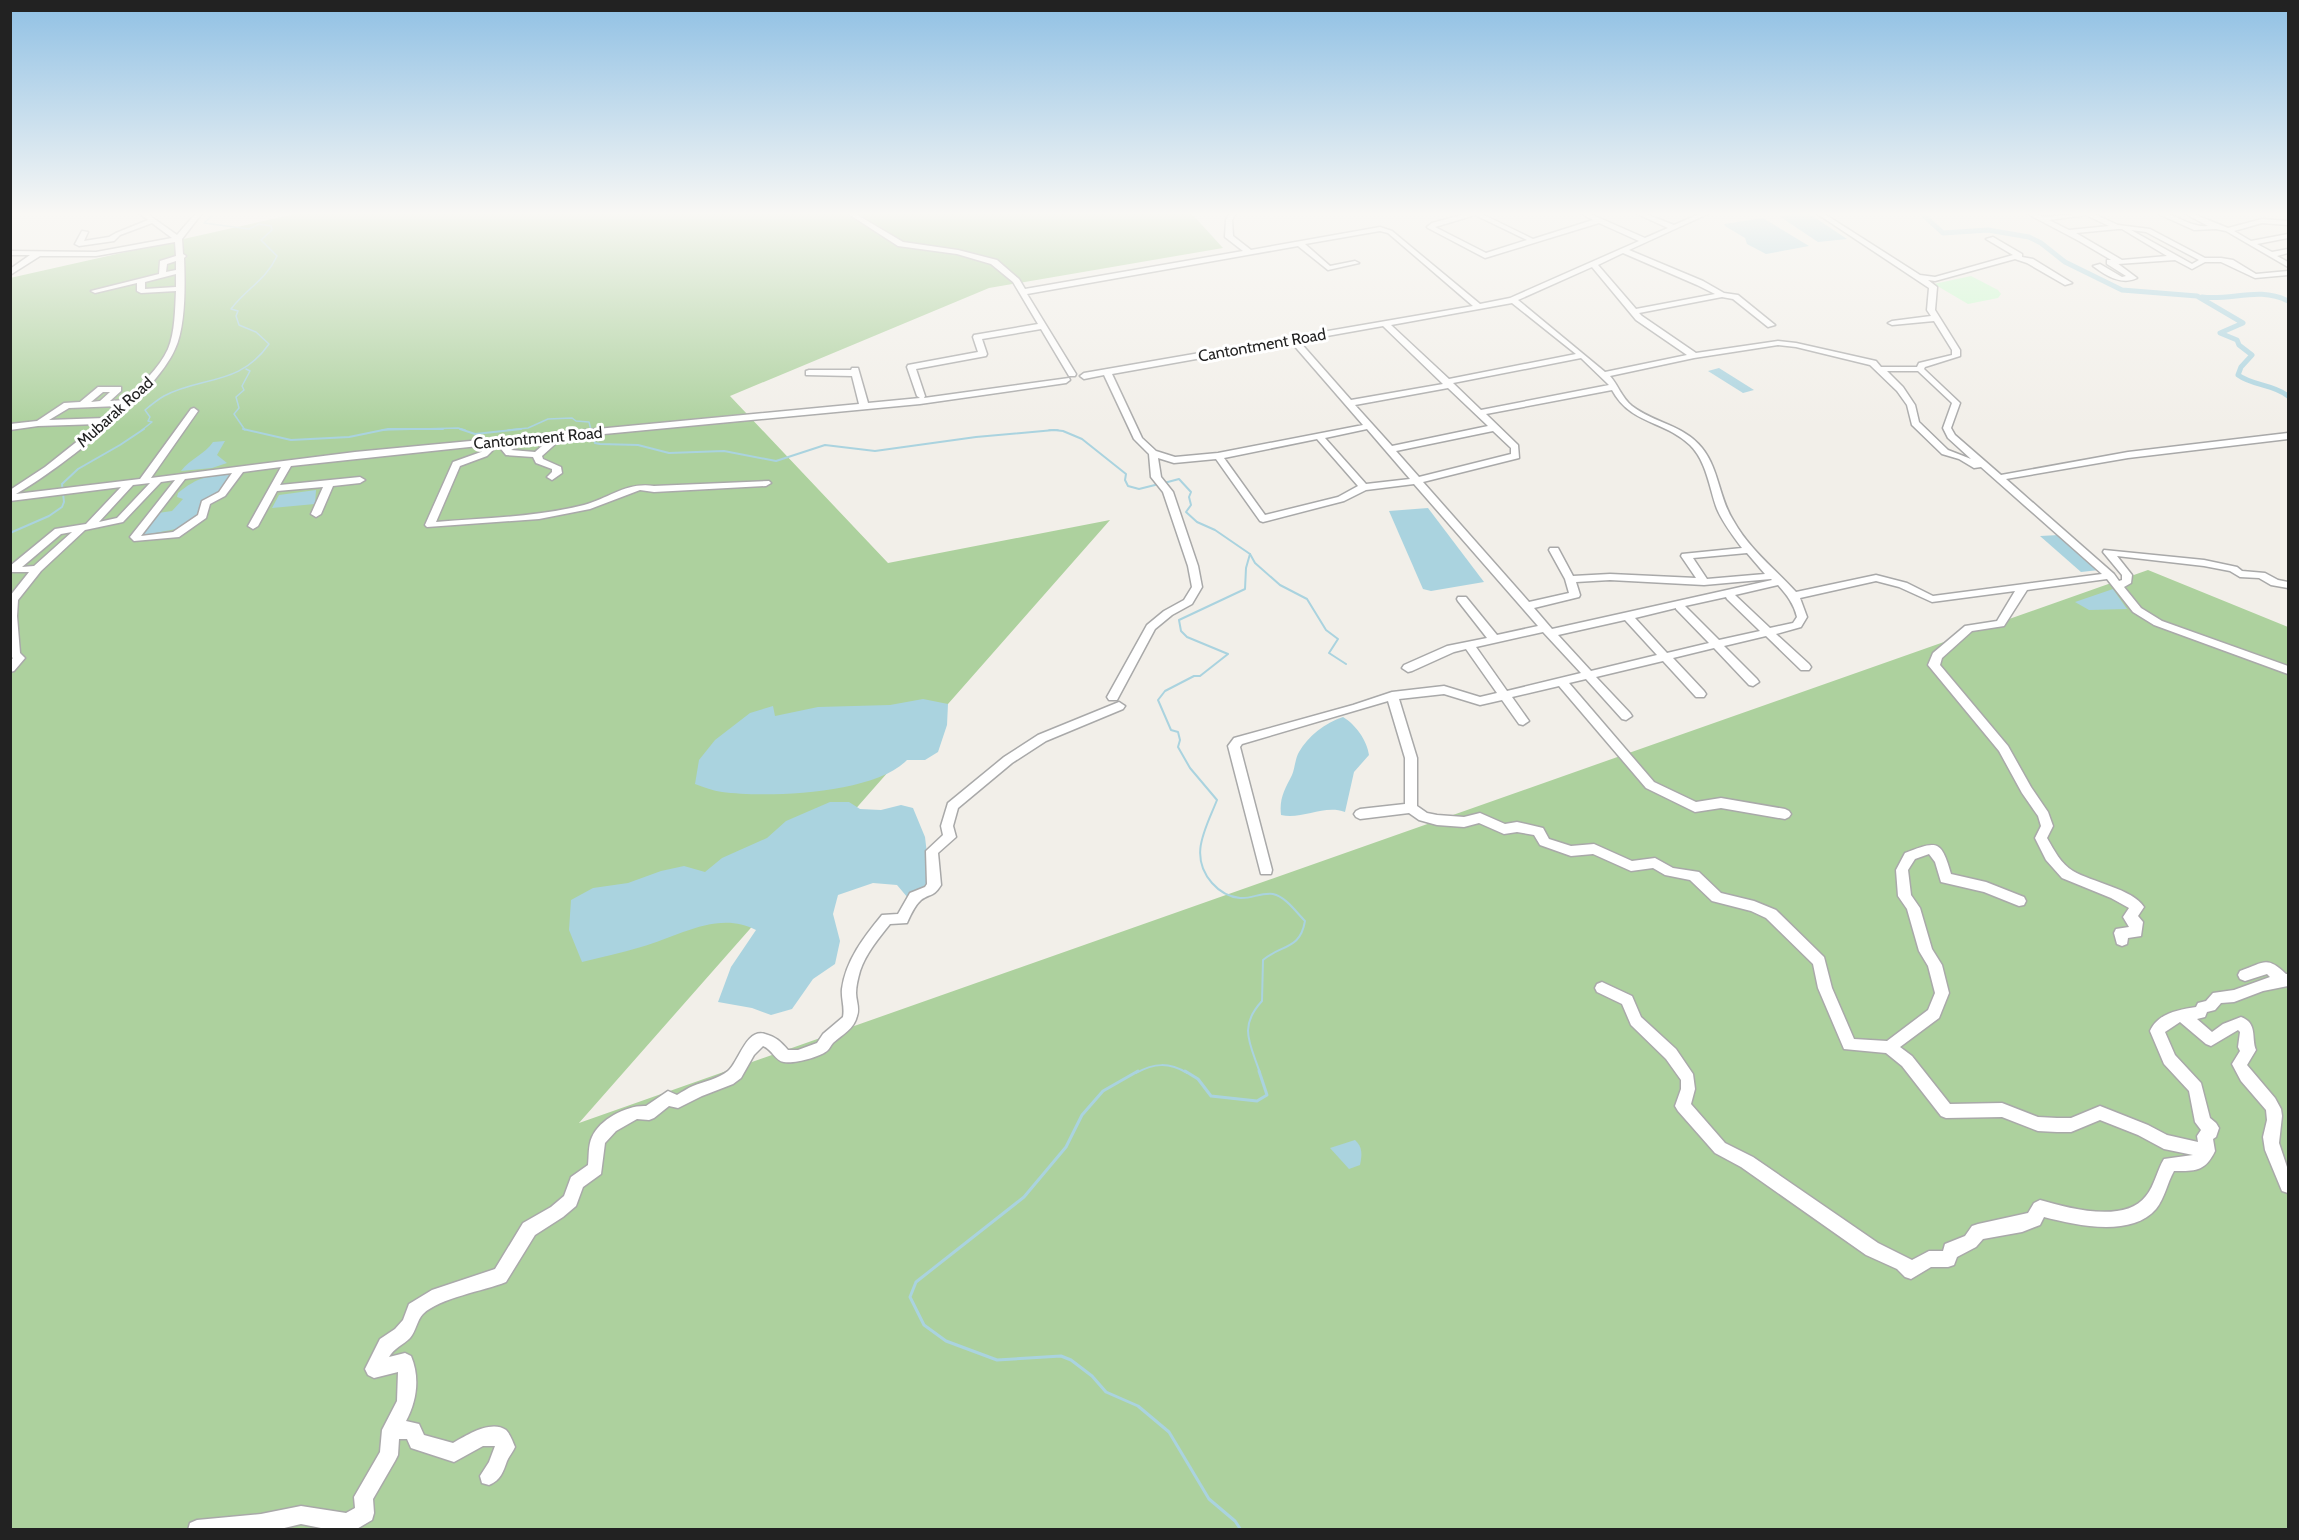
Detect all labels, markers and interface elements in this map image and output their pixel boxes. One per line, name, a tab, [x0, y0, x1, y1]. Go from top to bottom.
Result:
street label: Cantontment Road	[1197, 324, 1327, 366]
street label: Mubarak Road	[73, 373, 157, 451]
street label: Cantontment Road	[473, 423, 603, 453]

